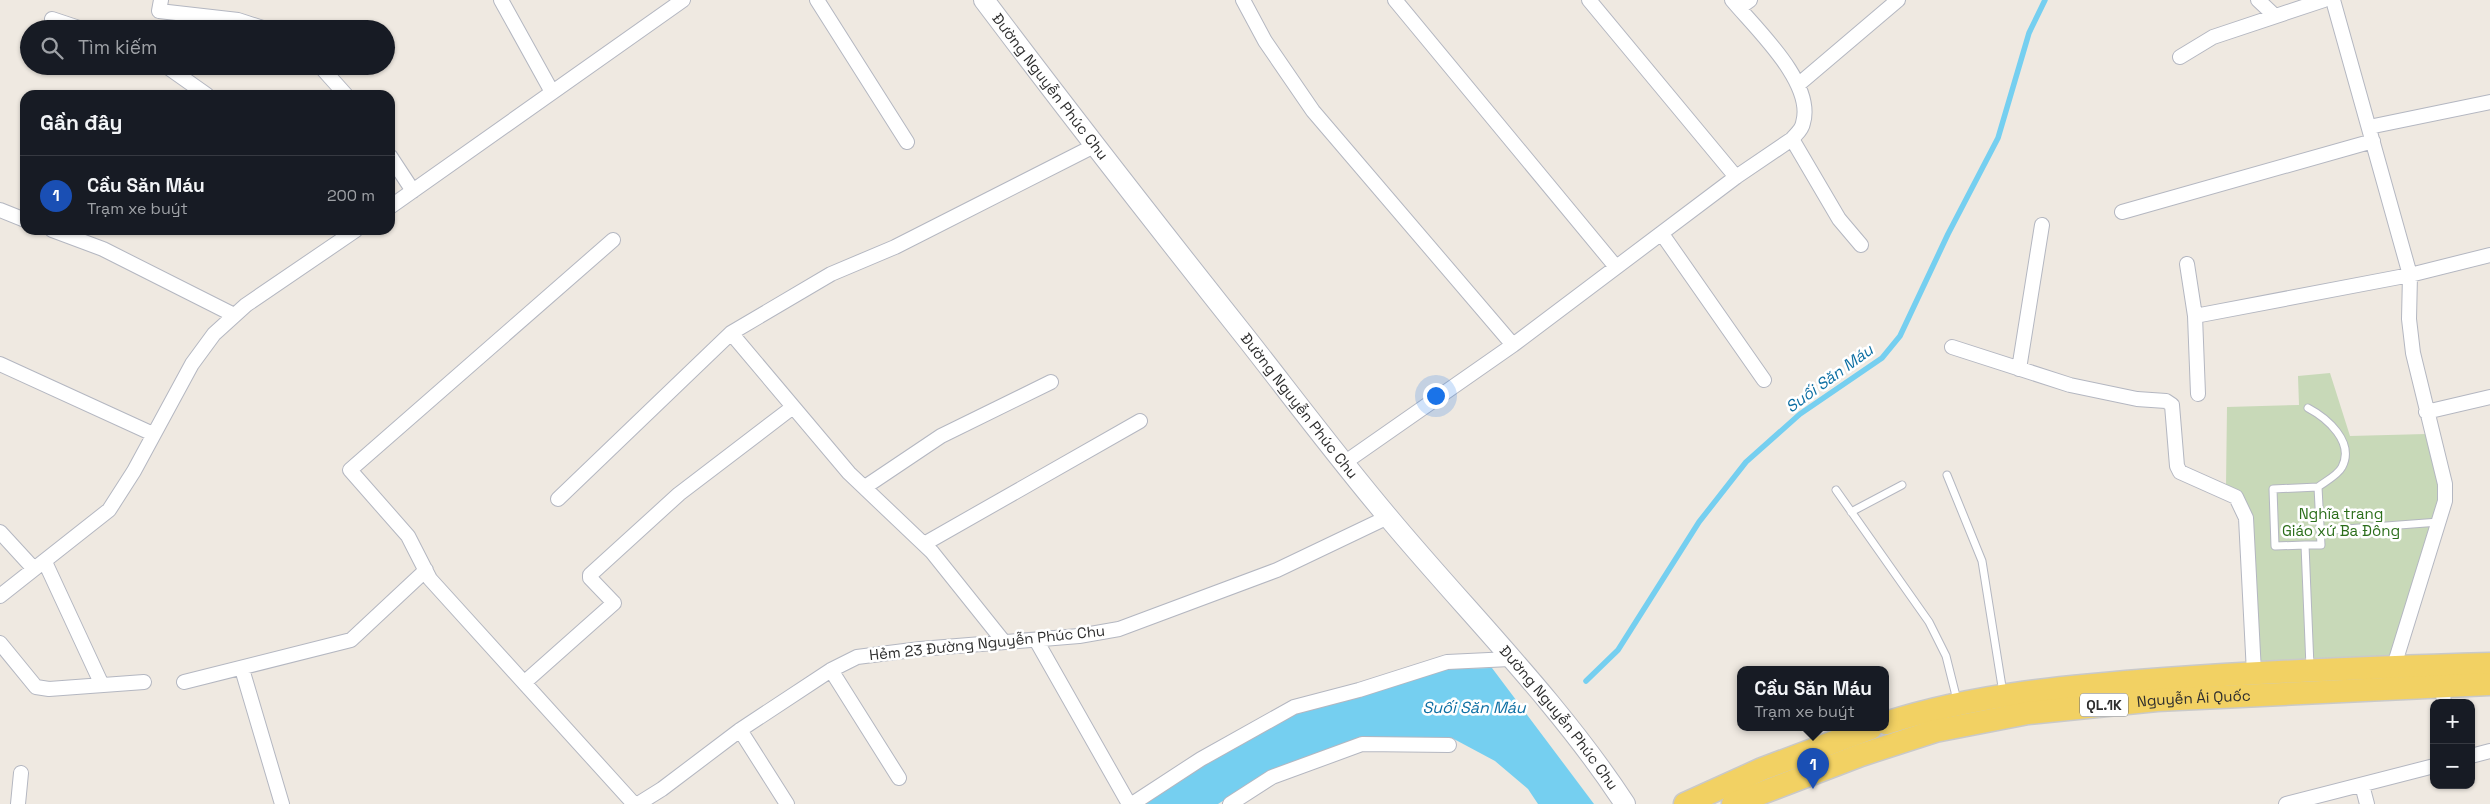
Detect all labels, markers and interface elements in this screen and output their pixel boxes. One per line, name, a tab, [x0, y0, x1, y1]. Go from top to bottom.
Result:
street label: Đường Nguyễn Phúc Chu	[988, 9, 1113, 163]
search box	[20, 20, 395, 75]
icon: search	[38, 34, 66, 62]
text: Tìm kiếm	[78, 35, 157, 60]
text: Gần đây	[40, 109, 123, 136]
text: Cầu Săn Máu	[87, 173, 205, 198]
text: 1	[52, 185, 60, 206]
text: 200 m	[327, 185, 375, 206]
text: Trạm xe buýt	[87, 198, 188, 219]
street label: Đường Nguyễn Phúc Chu	[1237, 329, 1362, 482]
water label: Suối Săn Máu	[1781, 339, 1878, 417]
your location	[1423, 383, 1449, 409]
park label: Nghĩa trang Giáo xứ Ba Đông	[2282, 504, 2400, 540]
street label: Hẻm 23 Đường Nguyễn Phúc Chu	[868, 621, 1106, 664]
street label: Đường Nguyễn Phúc Chu	[1496, 641, 1623, 793]
popup	[1737, 666, 1889, 731]
text: Cầu Săn Máu	[1754, 676, 1872, 701]
street label: Nguyễn Ái Quốc	[2136, 686, 2251, 711]
road number: QL.1K	[2080, 694, 2128, 716]
water label: Suối Săn Máu	[1422, 697, 1527, 718]
map controls	[2430, 699, 2475, 789]
button: +	[2430, 699, 2475, 744]
text: Trạm xe buýt	[1754, 701, 1855, 722]
button: −	[2430, 744, 2475, 789]
pin: 1	[1797, 748, 1829, 789]

